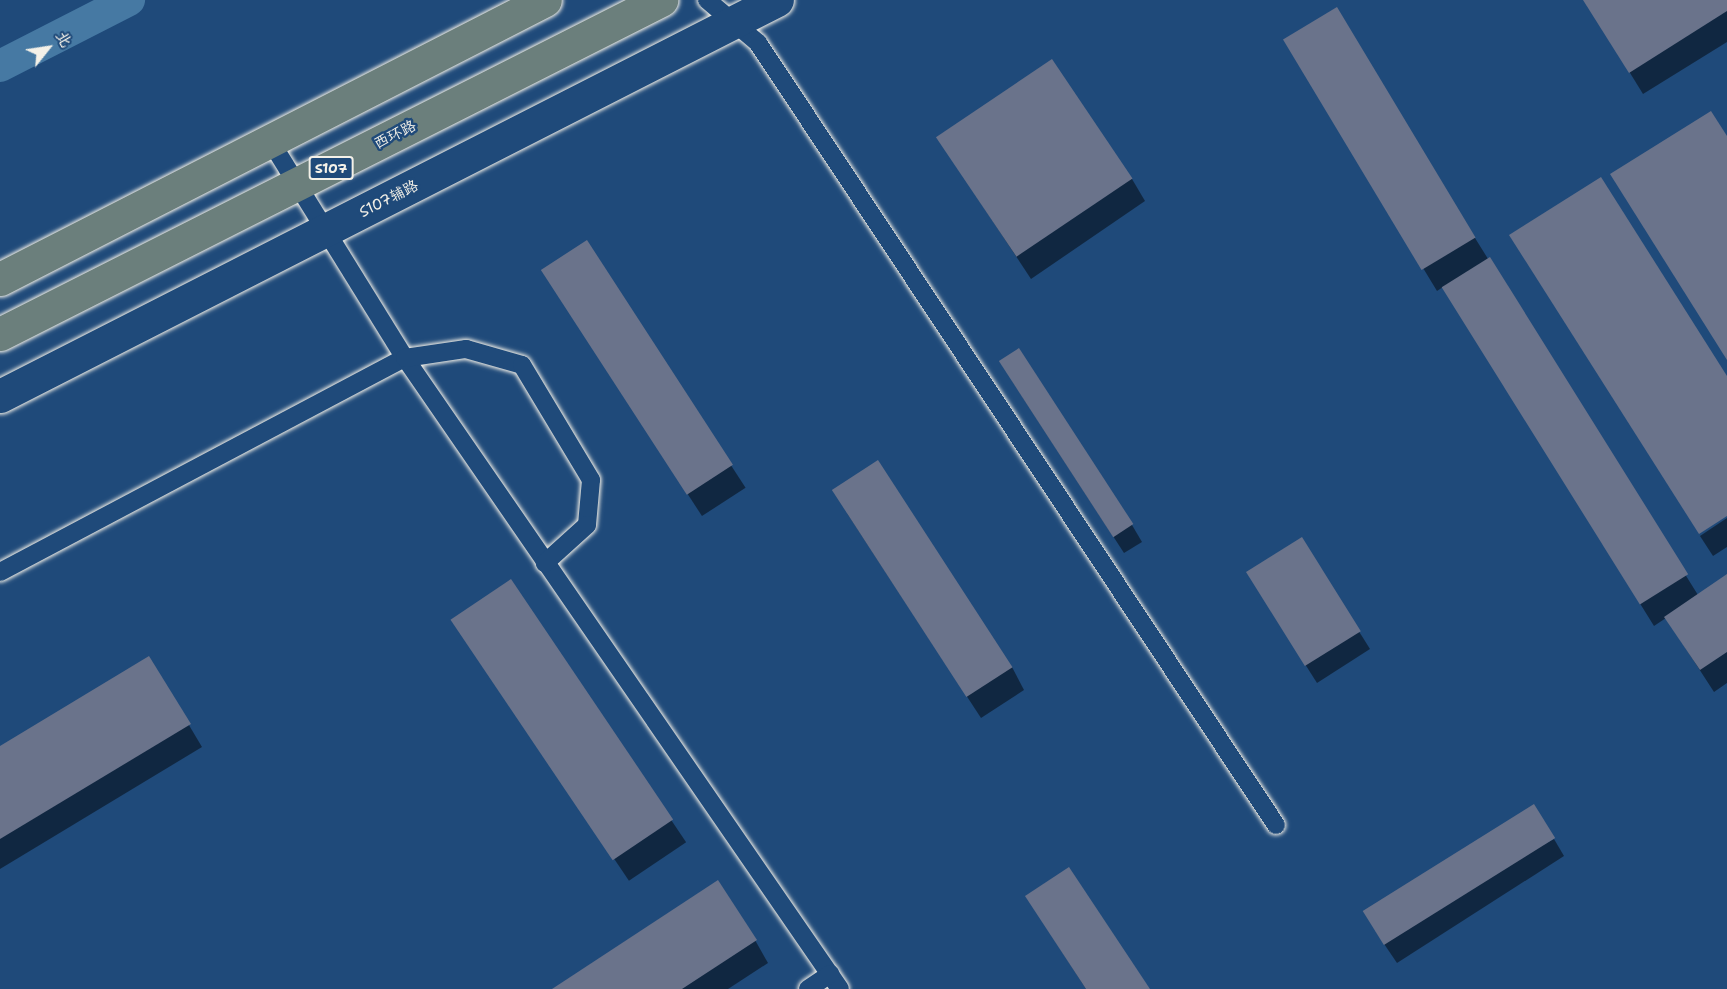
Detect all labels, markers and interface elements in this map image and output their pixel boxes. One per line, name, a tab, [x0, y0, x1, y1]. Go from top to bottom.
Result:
north arrow	[18, 18, 78, 78]
text: 北	[51, 27, 77, 51]
street label: 西环路	[371, 117, 419, 153]
road number: S107	[308, 157, 354, 179]
street label: S107辅路	[356, 176, 422, 222]

